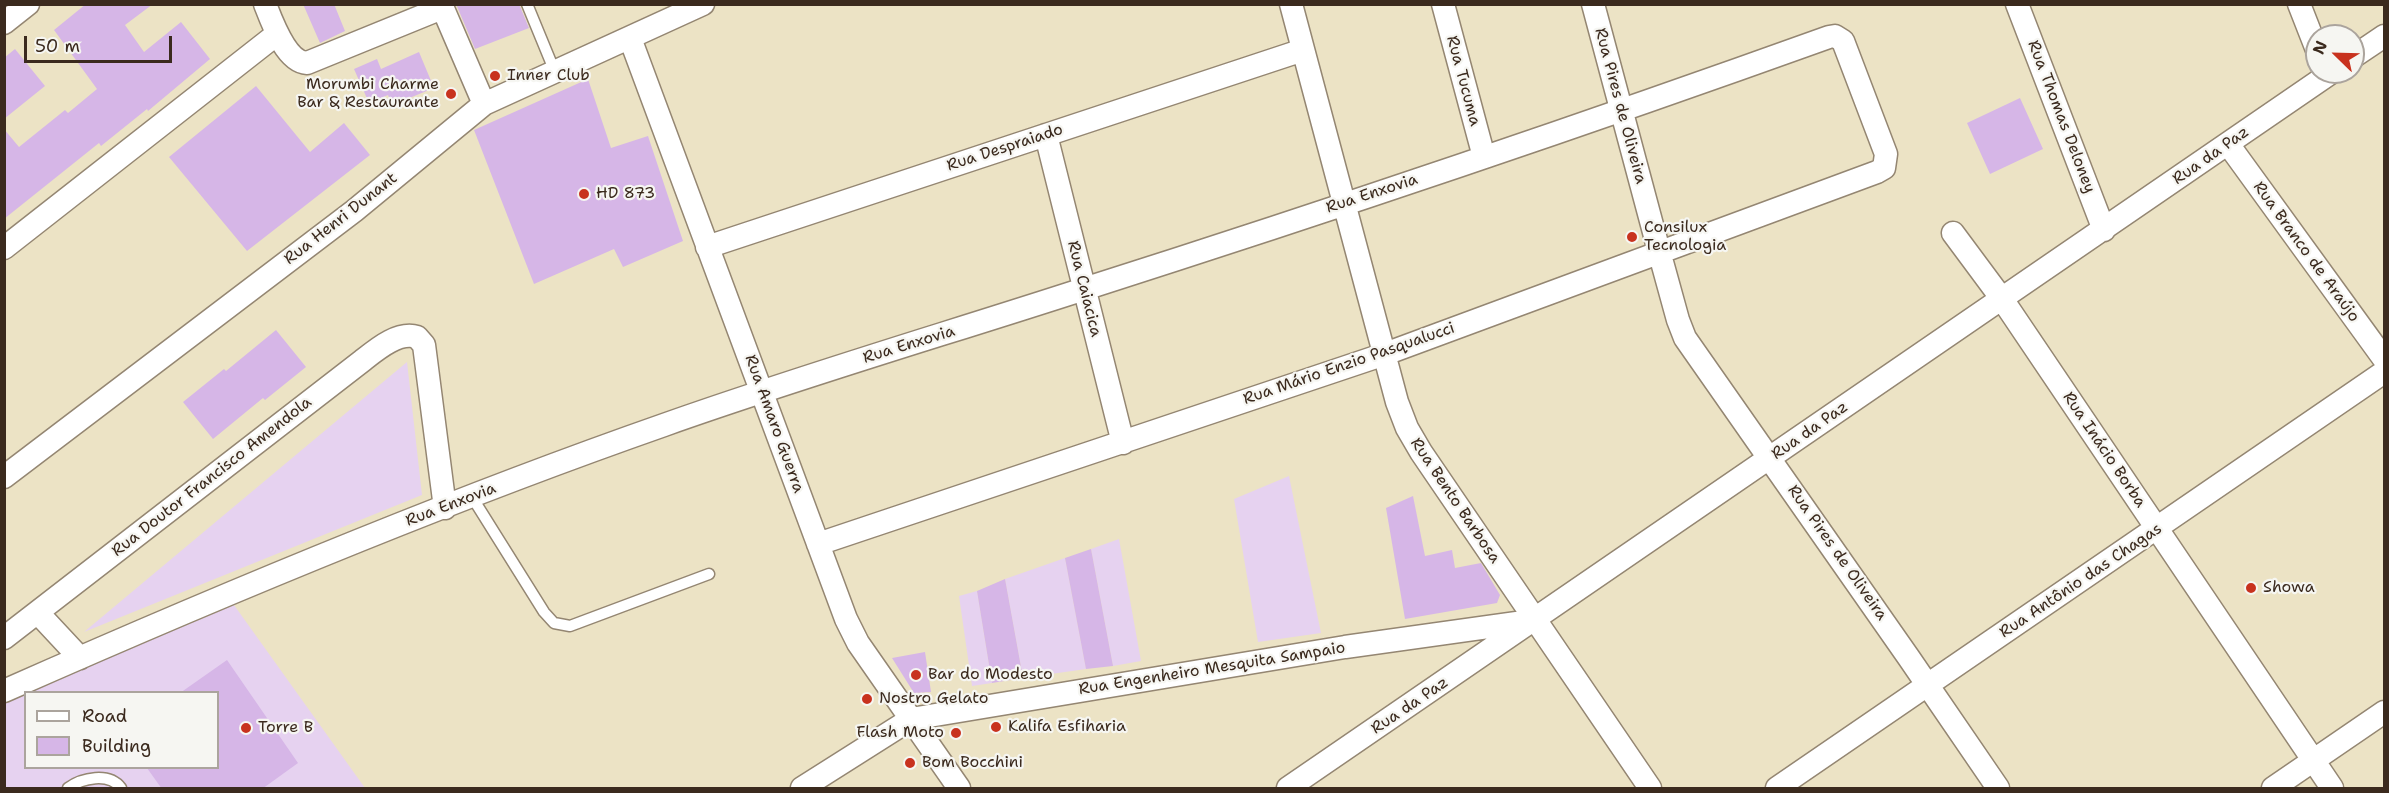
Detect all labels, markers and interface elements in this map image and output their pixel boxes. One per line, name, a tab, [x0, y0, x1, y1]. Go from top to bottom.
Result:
scale bar	[27, 24, 176, 62]
north arrow	[2305, 24, 2365, 84]
street label: Rua Pires de Oliveira	[1590, 26, 1650, 186]
text: 50 m	[35, 34, 80, 58]
street label: Rua Tucuma	[1442, 34, 1484, 128]
street label: Rua Thomas Deloney	[2023, 38, 2099, 196]
text: N	[2308, 38, 2332, 57]
place label: Inner Club	[507, 66, 590, 86]
marker: Inner Club	[488, 69, 502, 83]
place label: Morumbi Charme Bar & Restaurante	[297, 75, 439, 113]
marker: Morumbi Charme Bar & Restaurante	[444, 87, 458, 101]
street label: Rua Despraiado	[945, 120, 1065, 176]
street label: Rua da Paz	[2169, 123, 2253, 189]
street label: Rua Henri Dunant	[281, 169, 401, 269]
street label: Rua Enxovia	[1324, 170, 1420, 218]
street label: Rua Branco de Araújo	[2249, 178, 2363, 326]
place label: HD 873	[596, 184, 655, 204]
marker: HD 873	[577, 187, 591, 201]
place label: Consilux Tecnologia	[1644, 218, 1726, 256]
marker: Consilux Tecnologia	[1625, 230, 1639, 244]
street label: Rua Caiacica	[1063, 239, 1105, 339]
street label: Rua Mário Enzio Pasqualucci	[1241, 319, 1457, 409]
street label: Rua Enxovia	[861, 322, 957, 368]
street label: Rua Amaro Guerra	[740, 352, 808, 496]
street label: Rua Inácio Borba	[2058, 388, 2150, 512]
street label: Rua Doutor Francisco Amendola	[108, 393, 316, 561]
street label: Rua da Paz	[1768, 398, 1852, 464]
street label: Rua Bento Barbosa	[1406, 435, 1504, 567]
street label: Rua Enxovia	[403, 479, 499, 531]
street label: Rua Pires de Oliveira	[1783, 482, 1891, 624]
street label: Rua Antônio das Chagas	[1996, 519, 2166, 643]
place label: Showa	[2263, 578, 2315, 598]
marker: Showa	[2244, 581, 2258, 595]
street label: Rua Engenheiro Mesquita Sampaio	[1077, 638, 1347, 700]
place label: Bar do Modesto	[928, 665, 1053, 685]
marker: Bar do Modesto	[909, 668, 923, 682]
street label: Rua da Paz	[1368, 673, 1452, 739]
place label: Nostro Gelato	[879, 689, 988, 709]
legend	[24, 691, 219, 769]
marker: Nostro Gelato	[860, 692, 874, 706]
text: Road	[82, 704, 127, 728]
place label: Kalifa Esfiharia	[1008, 717, 1126, 737]
place label: Torre B	[258, 718, 313, 738]
marker: Kalifa Esfiharia	[989, 720, 1003, 734]
marker: Torre B	[239, 721, 253, 735]
place label: Flash Moto	[856, 723, 944, 743]
marker: Flash Moto	[949, 726, 963, 740]
text: Building	[82, 734, 151, 758]
place label: Bom Bocchini	[922, 753, 1023, 773]
marker: Bom Bocchini	[903, 756, 917, 770]

